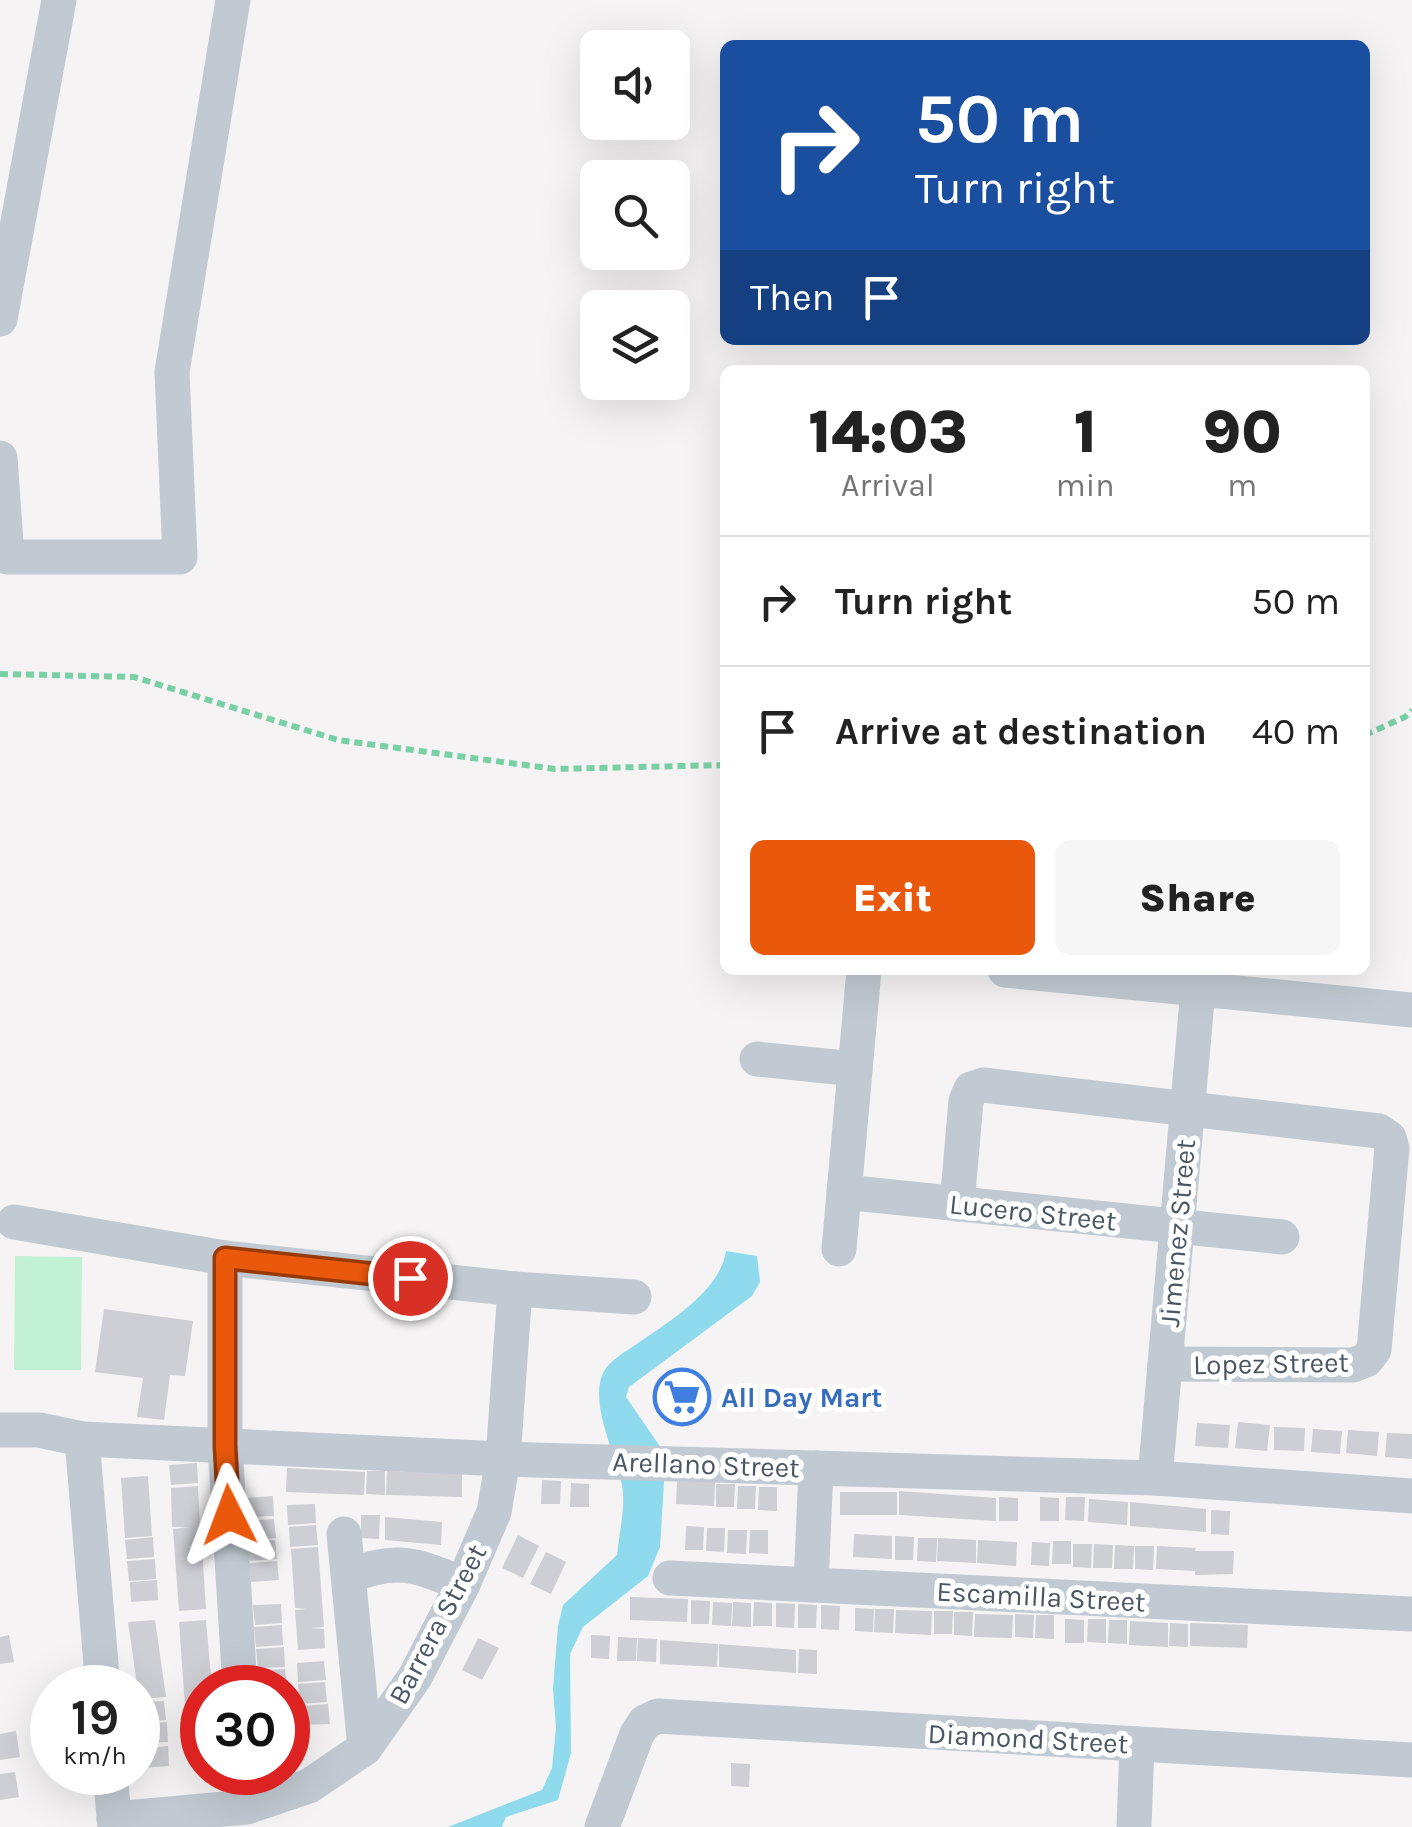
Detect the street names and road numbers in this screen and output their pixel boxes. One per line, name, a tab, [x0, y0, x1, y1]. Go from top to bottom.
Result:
street label: Jimenez Street	[1153, 1138, 1202, 1328]
street label: Lucero Street	[948, 1187, 1118, 1238]
street label: Lopez Street	[1193, 1346, 1349, 1381]
street label: Arellano Street	[612, 1445, 800, 1484]
street label: Barrera Street	[381, 1539, 493, 1710]
street label: Escamilla Street	[936, 1575, 1146, 1618]
street label: Diamond Street	[927, 1717, 1129, 1760]

